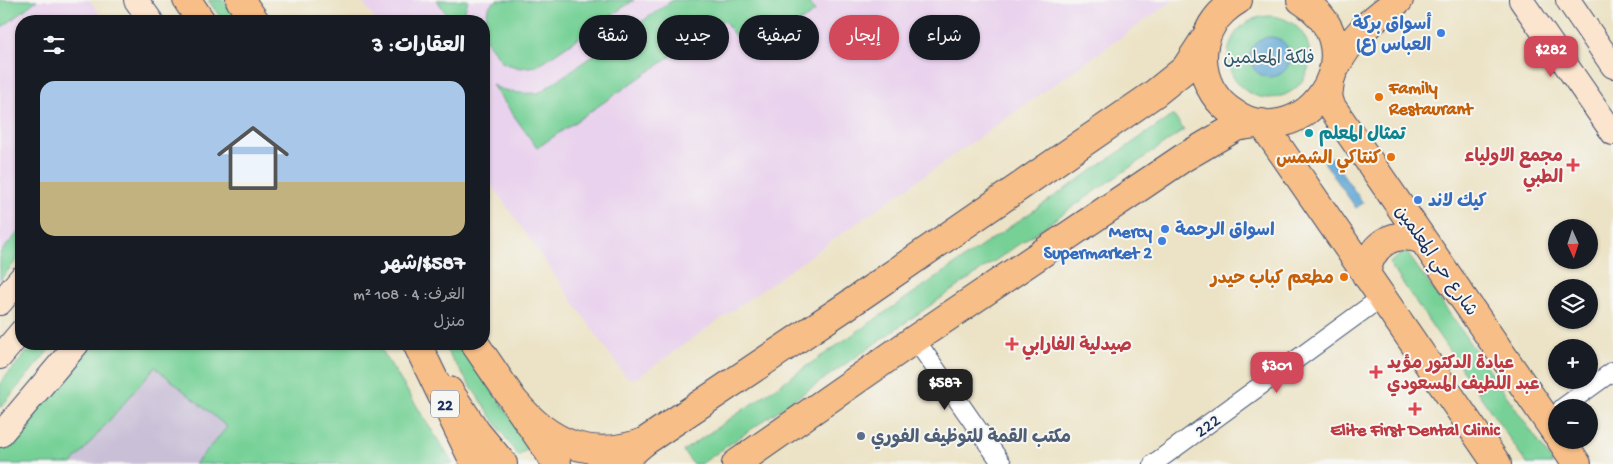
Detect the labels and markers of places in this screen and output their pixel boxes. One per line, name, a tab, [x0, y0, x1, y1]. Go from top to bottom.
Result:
place label: أسواق بركة العباس (ع)	[1352, 12, 1431, 57]
marker: أسواق بركة العباس (ع)	[1435, 27, 1447, 39]
pin: $282	[1521, 36, 1581, 78]
place label: Family Restaurant	[1388, 79, 1474, 121]
marker: Family Restaurant	[1373, 91, 1385, 103]
place label: تمثال المعلم	[1319, 125, 1406, 147]
marker: تمثال المعلم	[1303, 127, 1315, 139]
place label: مجمع الاولياء الطبي	[1464, 147, 1563, 192]
place label: كنتاكي الشمس	[1276, 149, 1381, 173]
marker: كنتاكي الشمس	[1385, 151, 1397, 163]
marker: مجمع الاولياء الطبي	[1567, 159, 1579, 171]
place label: كيك لاند	[1428, 192, 1487, 213]
marker: كيك لاند	[1412, 194, 1424, 206]
place label: اسواق الرحمة	[1175, 220, 1275, 242]
place label: Mercy Supermarket 2	[1044, 223, 1152, 265]
marker: اسواق الرحمة	[1159, 223, 1171, 235]
marker: Mercy Supermarket 2	[1156, 235, 1168, 247]
place label: مطعم كباب حيدر	[1209, 269, 1334, 291]
marker: مطعم كباب حيدر	[1338, 271, 1350, 283]
place label: صيدلية الفارابي	[1022, 335, 1132, 360]
marker: صيدلية الفارابي	[1006, 338, 1018, 350]
pin: $301	[1247, 352, 1307, 394]
place label: عيادة الدكتور مؤيد عبد اللطيف المسعودي	[1387, 354, 1540, 397]
marker: عيادة الدكتور مؤيد عبد اللطيف المسعودي	[1369, 365, 1383, 379]
pin: $587	[915, 368, 975, 411]
marker: Elite First Dental Clinic	[1408, 402, 1422, 416]
place label: Elite First Dental Clinic	[1330, 421, 1500, 442]
place label: مكتب القمة للتوظيف الفوري	[871, 427, 1071, 450]
marker: مكتب القمة للتوظيف الفوري	[855, 430, 867, 442]

